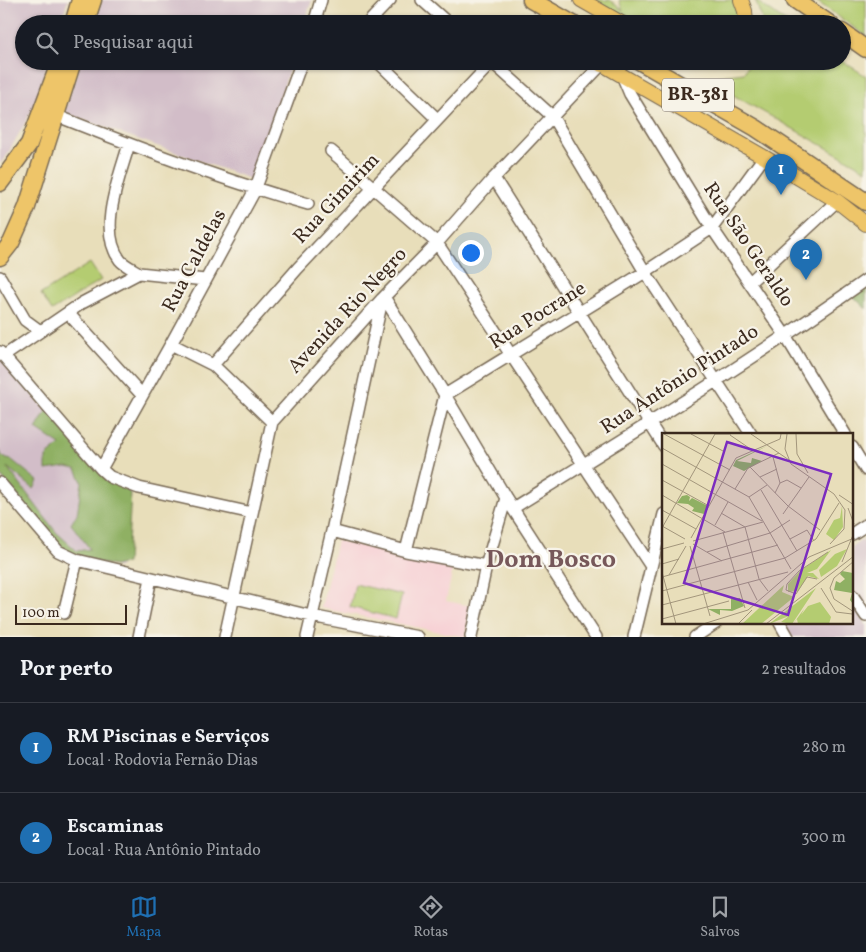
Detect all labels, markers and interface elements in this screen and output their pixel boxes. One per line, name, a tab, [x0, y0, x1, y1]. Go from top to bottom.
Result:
search box	[15, 15, 851, 70]
icon: search	[33, 29, 61, 57]
text: Pesquisar aqui	[73, 30, 193, 56]
road number: BR-381	[662, 78, 734, 112]
street label: Rua Gimirim	[287, 147, 387, 251]
pin: 1	[765, 154, 797, 195]
street label: Rua São Geraldo	[696, 177, 800, 313]
street label: Rua Caldelas	[156, 204, 234, 318]
pin: 2	[790, 239, 822, 280]
your location	[458, 240, 484, 266]
street label: Avenida Rio Negro	[282, 242, 414, 380]
street label: Rua Pocrane	[484, 275, 592, 357]
street label: Rua Antônio Pintado	[595, 318, 765, 442]
inset map	[662, 433, 854, 624]
district label: Dom Bosco	[486, 543, 616, 578]
scale bar	[15, 602, 128, 625]
text: 100 m	[22, 604, 60, 623]
text: Por perto	[20, 655, 113, 684]
text: 2 resultados	[761, 659, 846, 681]
text: RM Piscinas e Serviços	[67, 724, 270, 750]
text: 1	[33, 737, 39, 759]
text: 280 m	[802, 737, 846, 759]
text: Local · Rodovia Fernão Dias	[67, 750, 258, 772]
text: Escaminas	[67, 814, 164, 840]
text: 2	[32, 827, 40, 849]
text: 300 m	[801, 827, 846, 849]
text: Local · Rua Antônio Pintado	[67, 840, 261, 862]
tab: Mapa	[126, 893, 161, 942]
tab: Rotas	[413, 893, 448, 942]
tab: Salvos	[700, 893, 740, 942]

